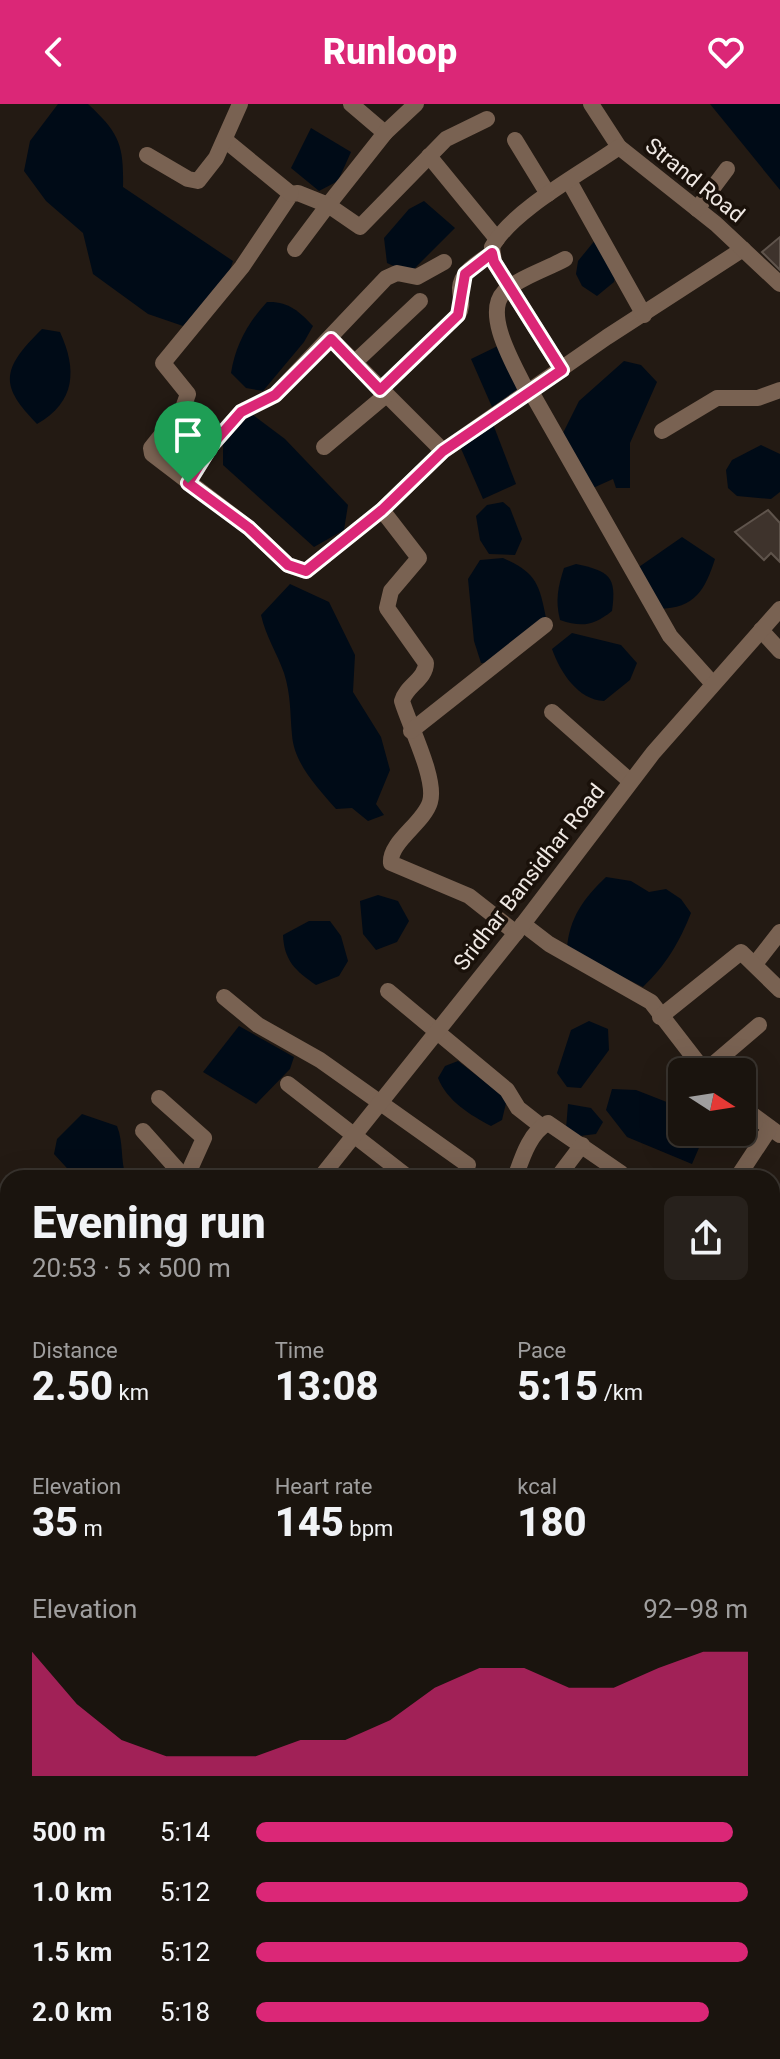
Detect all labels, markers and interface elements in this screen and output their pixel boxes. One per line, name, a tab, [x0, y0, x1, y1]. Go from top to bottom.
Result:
icon: back	[32, 30, 76, 74]
icon: heart	[704, 30, 748, 74]
text: Runloop	[323, 31, 457, 73]
street label: Strand Road	[641, 133, 749, 227]
pin	[154, 401, 222, 483]
icon: arrive	[166, 413, 210, 457]
street label: Sridhar Bansidhar Road	[448, 779, 610, 975]
north arrow	[668, 1058, 756, 1146]
map controls	[668, 1058, 756, 1146]
button: share	[664, 1196, 748, 1280]
text: Evening run	[32, 1197, 266, 1249]
text: 20:53 · 5 × 500 m	[32, 1253, 231, 1283]
text: Distance	[32, 1338, 118, 1363]
text: Time	[275, 1338, 324, 1363]
text: Pace	[517, 1338, 566, 1363]
text: 2.50	[32, 1363, 113, 1410]
text: 13:08	[275, 1363, 379, 1410]
text: 5:15	[517, 1363, 598, 1410]
text: km	[113, 1380, 149, 1405]
text: /km	[598, 1380, 643, 1405]
text: Elevation	[32, 1474, 121, 1499]
text: Heart rate	[275, 1474, 373, 1499]
text: kcal	[517, 1474, 557, 1499]
text: 35	[32, 1499, 78, 1546]
text: 145	[275, 1499, 344, 1546]
text: 180	[517, 1499, 587, 1546]
text: m	[78, 1516, 103, 1541]
text: bpm	[344, 1516, 393, 1541]
text: Elevation	[32, 1594, 137, 1624]
text: 92–98 m	[643, 1594, 748, 1624]
text: 500 m	[32, 1817, 106, 1847]
text: 5:14	[160, 1817, 210, 1847]
text: 1.0 km	[32, 1877, 112, 1907]
text: 5:12	[160, 1877, 210, 1907]
text: 1.5 km	[32, 1937, 112, 1967]
text: 5:12	[160, 1937, 210, 1967]
text: 2.0 km	[32, 1997, 112, 2027]
text: 5:18	[160, 1997, 210, 2027]

